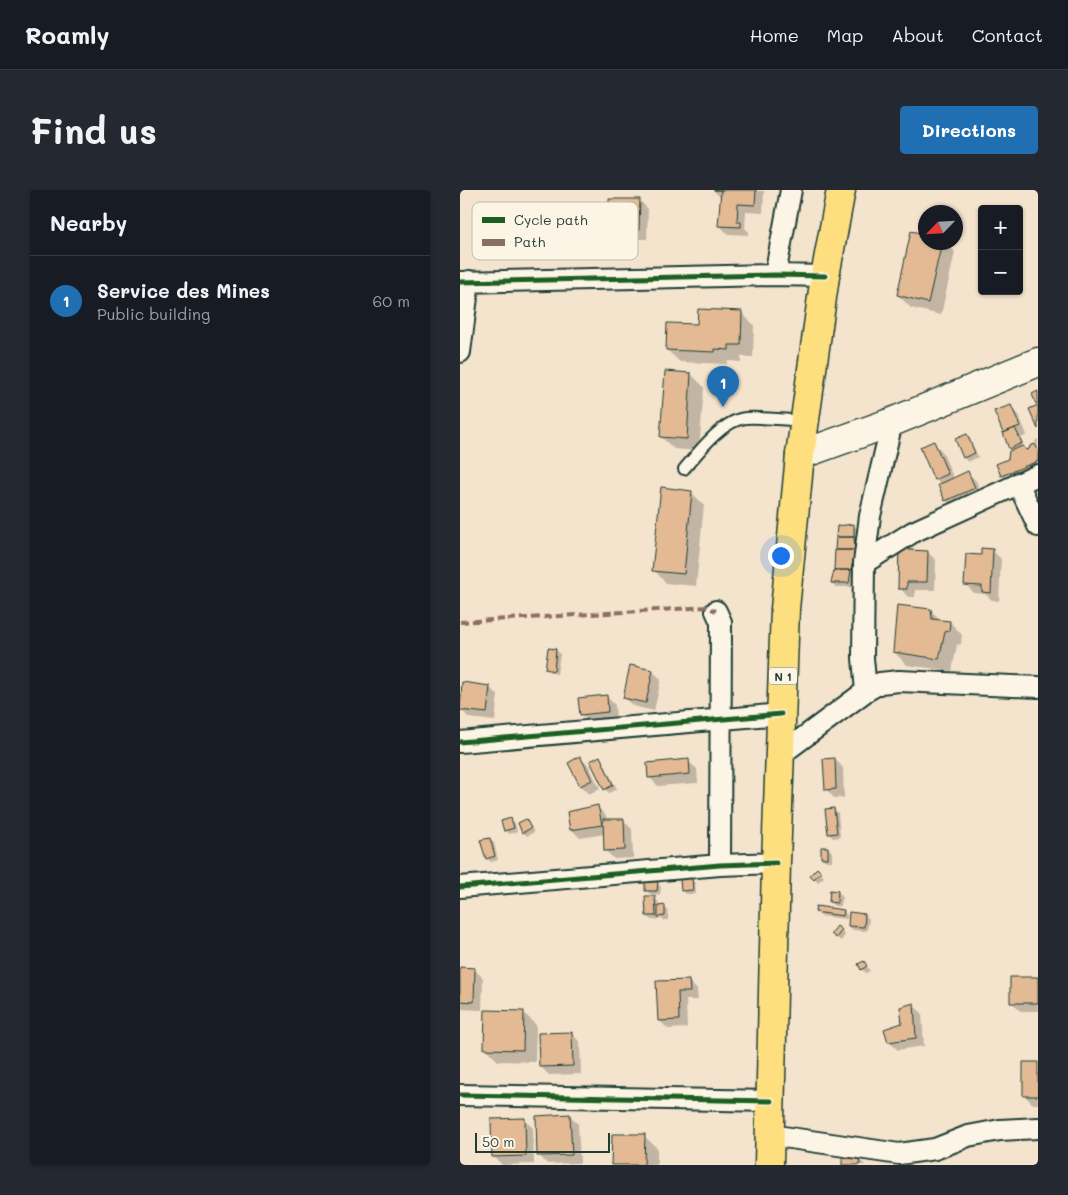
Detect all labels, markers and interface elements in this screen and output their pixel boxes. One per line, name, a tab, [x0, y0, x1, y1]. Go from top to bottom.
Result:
text: Roamly	[25, 19, 109, 50]
text: Home	[750, 23, 799, 47]
text: Map	[827, 23, 863, 47]
text: About	[891, 23, 944, 47]
text: Contact	[972, 23, 1043, 47]
button: Directions	[900, 106, 1038, 154]
text: Find us	[30, 107, 157, 153]
legend	[472, 202, 638, 260]
north arrow	[918, 205, 963, 250]
map controls	[978, 205, 1023, 295]
button: +	[978, 205, 1023, 250]
text: Nearby	[50, 209, 127, 236]
text: Cycle path	[514, 210, 588, 229]
text: Path	[514, 232, 545, 251]
button: −	[978, 250, 1023, 295]
text: Service des Mines	[97, 278, 270, 303]
text: 1	[62, 290, 70, 311]
text: 60 m	[373, 290, 410, 311]
text: Public building	[97, 303, 210, 324]
pin: 1	[707, 366, 739, 407]
your location	[768, 543, 794, 569]
road number: N 1	[769, 668, 797, 684]
scale bar	[475, 1130, 610, 1153]
text: 50 m	[482, 1132, 514, 1151]

